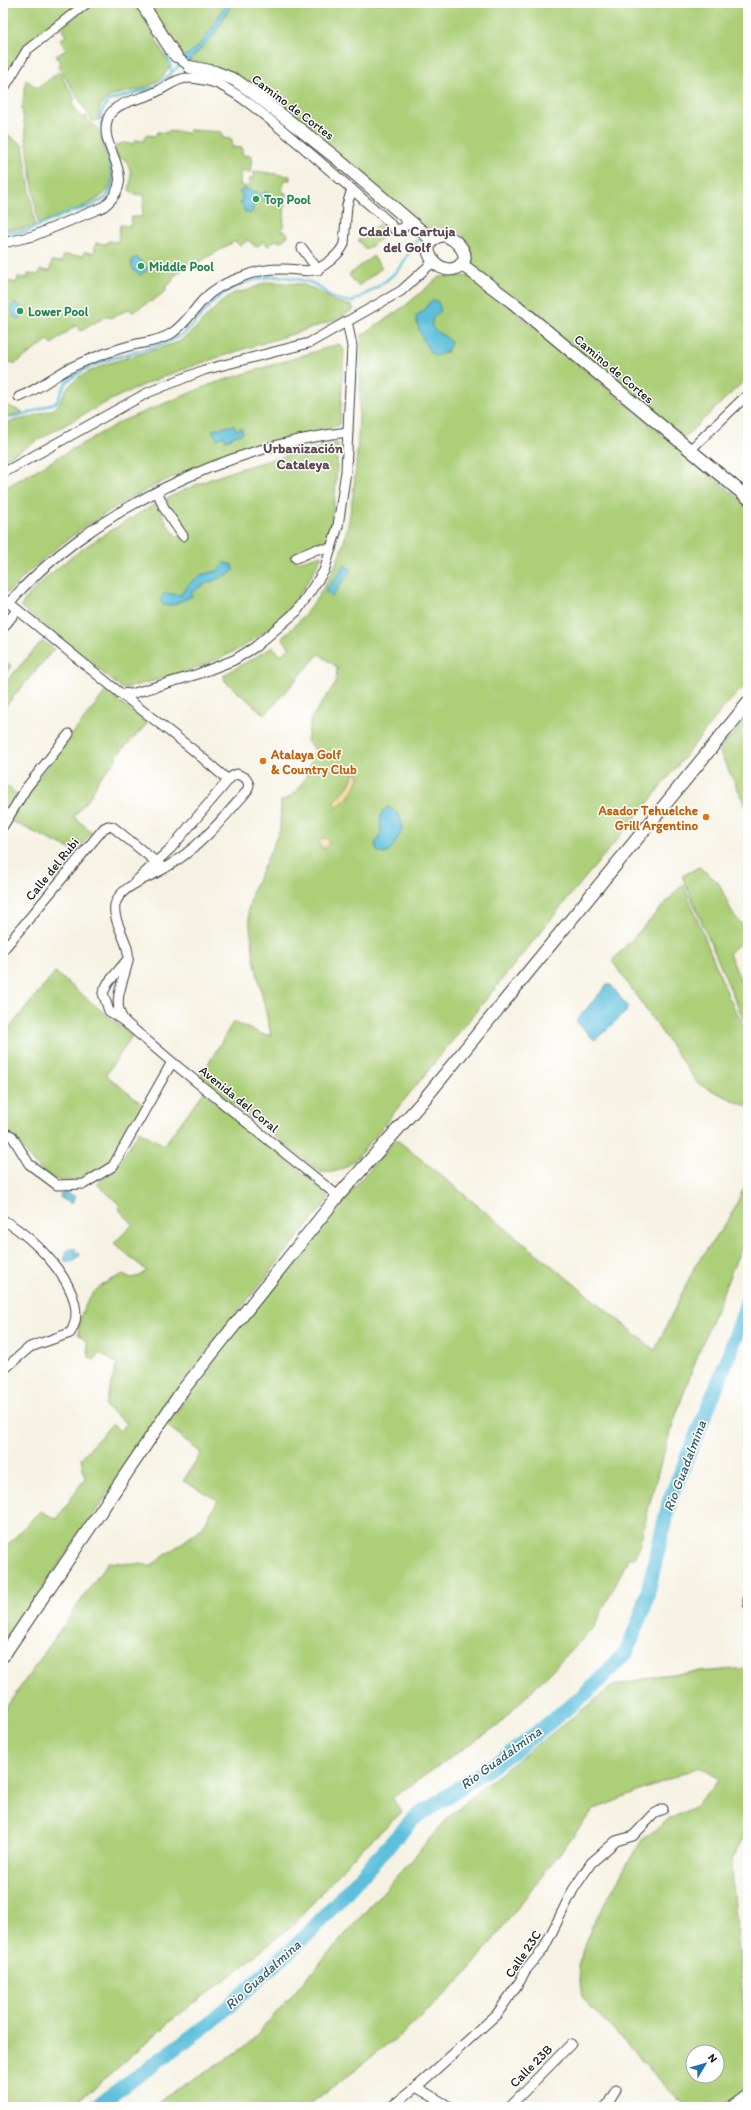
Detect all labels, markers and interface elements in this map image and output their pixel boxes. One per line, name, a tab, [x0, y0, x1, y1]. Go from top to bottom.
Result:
street label: Camino de Cortes	[249, 71, 337, 143]
place label: Top Pool	[263, 192, 311, 208]
marker: Top Pool	[251, 194, 261, 204]
district label: Cdad La Cartuja del Golf	[359, 223, 456, 256]
place label: Middle Pool	[149, 259, 214, 274]
marker: Middle Pool	[136, 261, 146, 271]
place label: Lower Pool	[28, 304, 89, 319]
marker: Lower Pool	[15, 306, 25, 316]
street label: Camino de Cortes	[571, 331, 657, 407]
district label: Urbanización Cataleya	[263, 440, 343, 473]
place label: Atalaya Golf & Country Club	[270, 747, 357, 778]
marker: Atalaya Golf & Country Club	[258, 756, 268, 766]
place label: Asador Tehuelche Grill Argentino	[598, 803, 698, 834]
marker: Asador Tehuelche Grill Argentino	[701, 812, 711, 822]
street label: Calle del Rubi	[22, 834, 82, 904]
street label: Avenida del Coral	[196, 1062, 282, 1136]
water label: Rio Guadalmina	[660, 1417, 710, 1514]
water label: Rio Guadalmina	[457, 1722, 545, 1793]
street label: Calle 23C	[502, 1927, 544, 1981]
water label: Rio Guadalmina	[222, 1936, 305, 2013]
street label: Calle 23B	[507, 2042, 555, 2090]
north arrow	[685, 2044, 725, 2084]
text: N	[705, 2051, 720, 2065]

